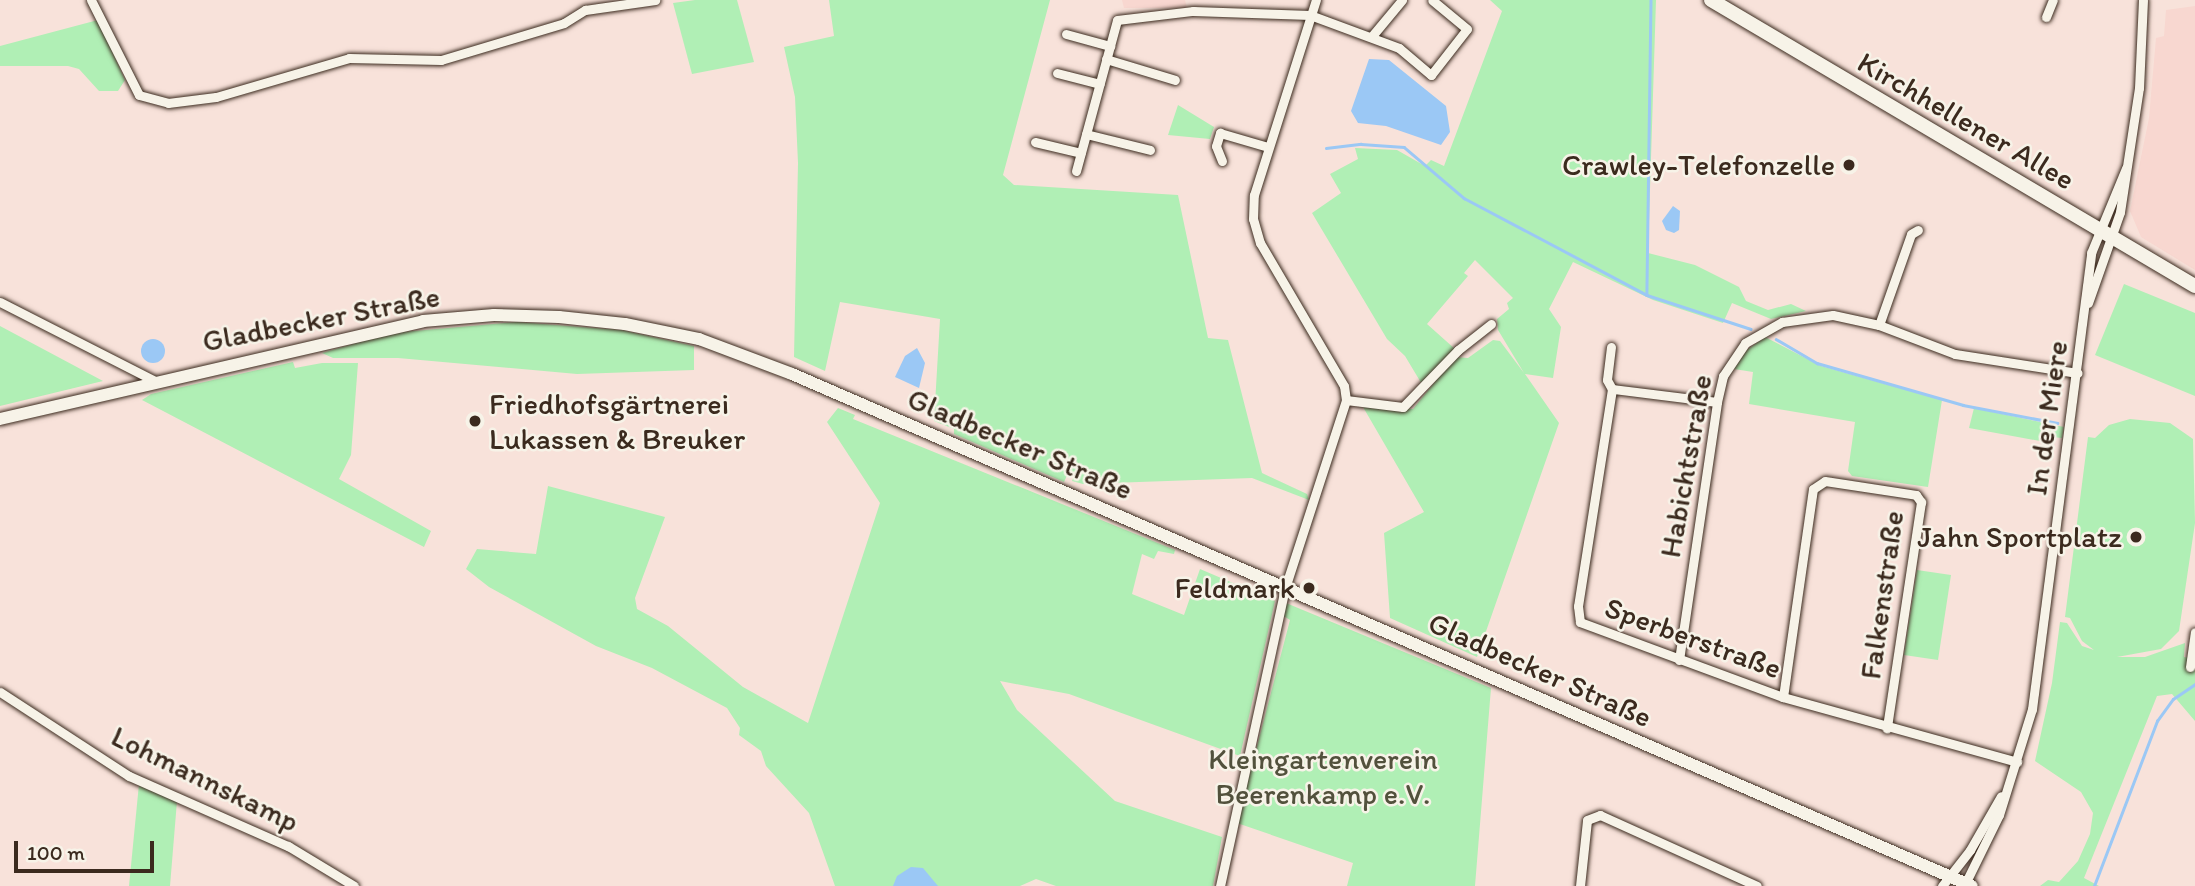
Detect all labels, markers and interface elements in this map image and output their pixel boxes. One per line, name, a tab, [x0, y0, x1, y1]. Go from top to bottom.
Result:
street label: Kirchhellener Allee	[1851, 44, 2081, 198]
place label: Crawley-Telefonzelle	[1562, 147, 1835, 183]
marker: Crawley-Telefonzelle	[1841, 157, 1857, 173]
street label: Gladbecker Straße	[199, 278, 443, 360]
street label: In der Miere	[2018, 338, 2076, 498]
street label: Habichtstraße	[1652, 372, 1720, 560]
street label: Gladbecker Straße	[902, 380, 1138, 508]
place label: Friedhofsgärtnerei Lukassen & Breuker	[489, 386, 746, 456]
marker: Friedhofsgärtnerei Lukassen & Breuker	[467, 413, 483, 429]
street label: Falkenstraße	[1852, 508, 1912, 682]
place label: Jahn Sportplatz	[1918, 519, 2122, 555]
marker: Jahn Sportplatz	[2128, 529, 2144, 545]
place label: Feldmark	[1174, 570, 1295, 606]
marker: Feldmark	[1301, 580, 1317, 596]
street label: Sperberstraße	[1600, 589, 1786, 687]
street label: Gladbecker Straße	[1423, 605, 1657, 735]
street label: Lohmannskamp	[105, 718, 305, 840]
park label: Kleingartenverein Beerenkamp e.V.	[1208, 741, 1438, 812]
scale bar	[18, 826, 158, 870]
text: 100 m	[27, 840, 85, 865]

